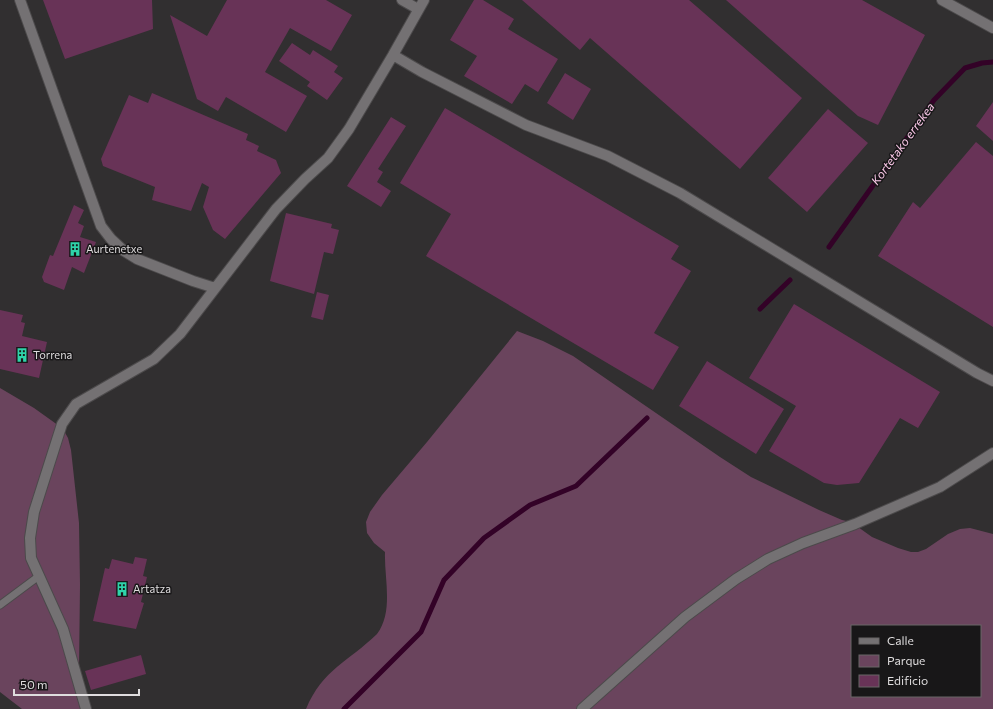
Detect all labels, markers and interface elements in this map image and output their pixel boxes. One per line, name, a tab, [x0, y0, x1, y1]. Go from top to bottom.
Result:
water label: Kortetako errekea	[868, 100, 937, 187]
building icon: Aurtenetxe	[67, 241, 83, 257]
place label: Aurtenetxe	[86, 242, 142, 255]
building icon: Torrena	[14, 347, 30, 363]
place label: Torrena	[33, 348, 72, 361]
building icon: Artatza	[114, 581, 130, 597]
place label: Artatza	[133, 582, 171, 595]
legend	[851, 625, 981, 697]
text: Calle	[887, 633, 914, 647]
text: Parque	[887, 653, 925, 667]
scale bar	[14, 671, 139, 697]
text: Edificio	[887, 673, 928, 687]
text: 50 m	[20, 677, 48, 691]

